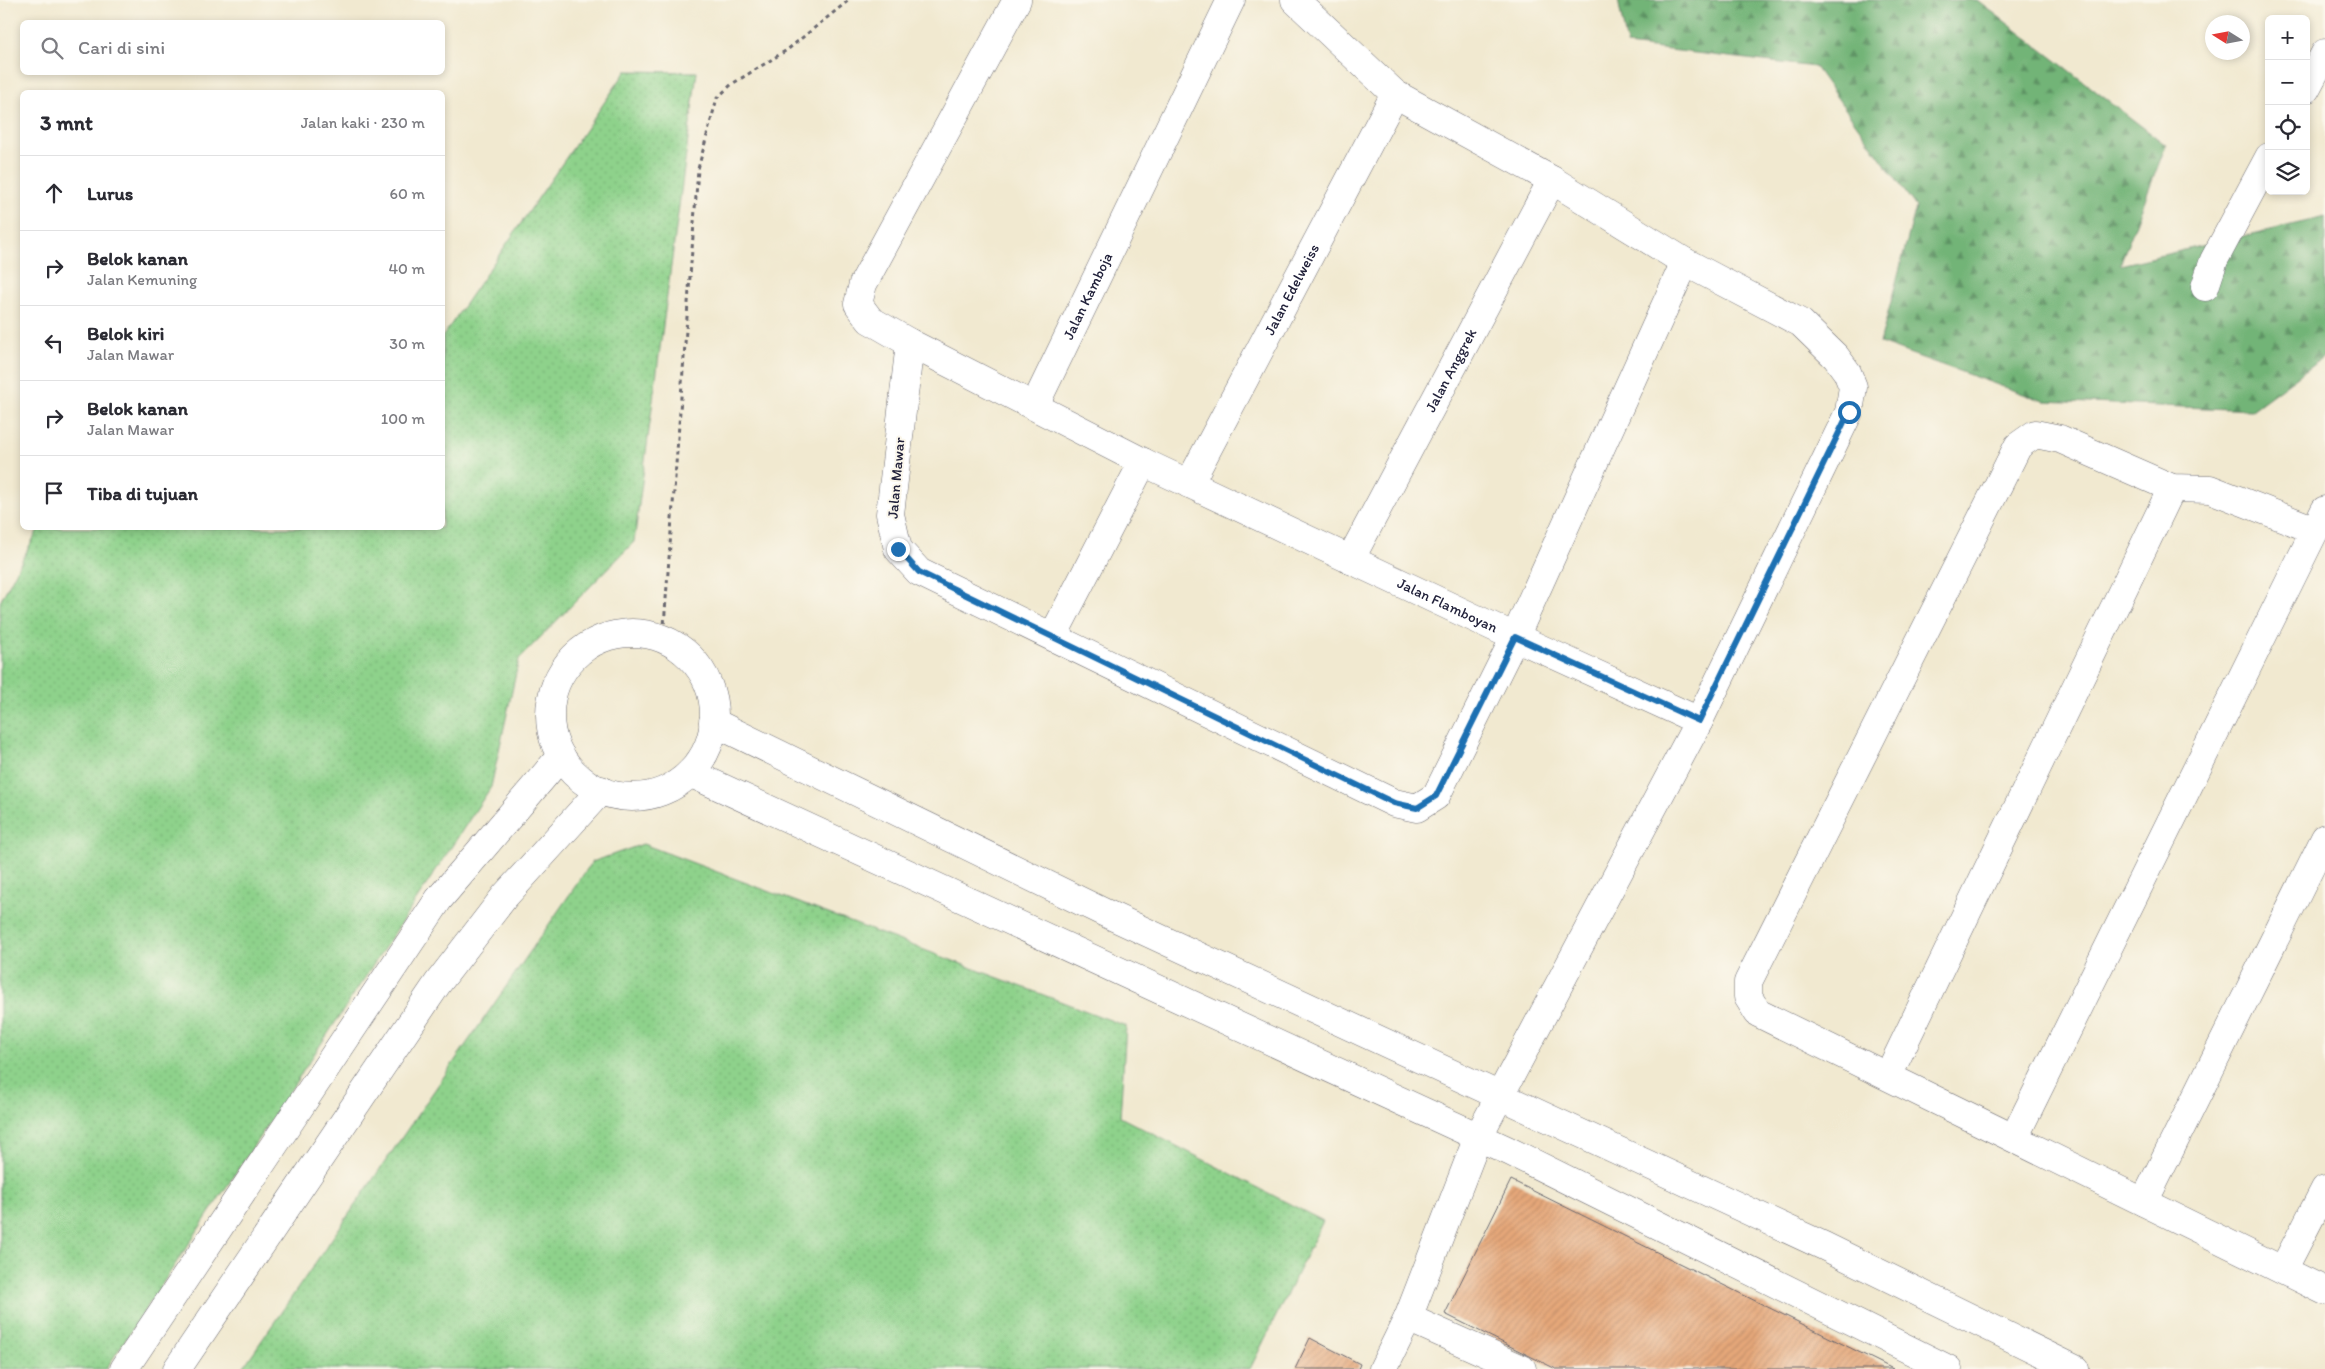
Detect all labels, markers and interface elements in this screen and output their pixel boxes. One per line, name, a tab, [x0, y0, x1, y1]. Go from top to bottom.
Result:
north arrow	[2205, 15, 2250, 60]
map controls	[2265, 15, 2310, 195]
button: +	[2265, 15, 2310, 60]
search box	[20, 20, 445, 75]
icon: search	[38, 34, 66, 62]
text: Cari di sini	[78, 36, 165, 59]
button: −	[2265, 60, 2310, 105]
button: locate	[2265, 105, 2310, 150]
text: 3 mnt	[40, 110, 93, 135]
text: Jalan kaki · 230 m	[301, 113, 425, 132]
button: layers	[2265, 150, 2310, 195]
icon: ahead	[40, 179, 68, 207]
text: Lurus	[87, 182, 133, 205]
text: 60 m	[390, 184, 425, 203]
street label: Jalan Edelweiss	[1260, 241, 1323, 338]
text: Belok kanan	[87, 247, 188, 270]
street label: Jalan Kamboja	[1059, 249, 1117, 342]
icon: right	[40, 254, 68, 282]
text: 40 m	[388, 259, 425, 278]
text: Jalan Kemuning	[87, 270, 197, 289]
text: Belok kiri	[87, 322, 164, 345]
street label: Jalan Anggrek	[1421, 325, 1481, 415]
icon: left	[40, 329, 68, 357]
text: 30 m	[389, 334, 425, 353]
text: Jalan Mawar	[87, 345, 174, 364]
text: Belok kanan	[87, 397, 188, 420]
route start	[1838, 401, 1861, 424]
icon: right	[40, 404, 68, 432]
text: 100 m	[381, 409, 425, 428]
text: Jalan Mawar	[87, 420, 174, 439]
street label: Jalan Mawar	[883, 436, 909, 519]
icon: arrive	[40, 479, 68, 507]
text: Tiba di tujuan	[87, 482, 198, 505]
route end	[887, 538, 910, 561]
street label: Jalan Flamboyan	[1394, 574, 1501, 637]

